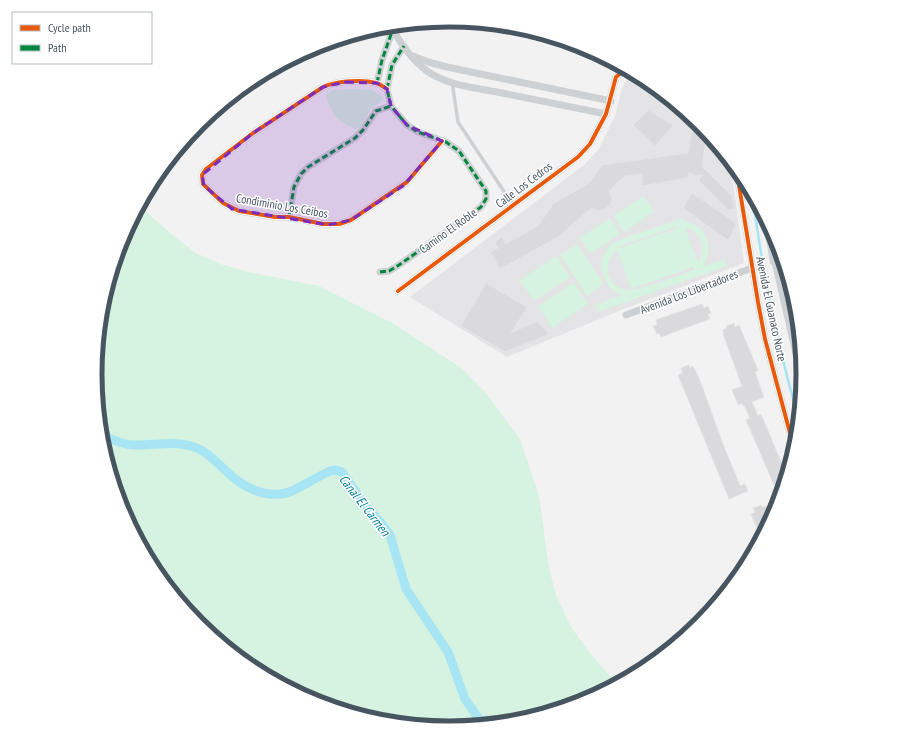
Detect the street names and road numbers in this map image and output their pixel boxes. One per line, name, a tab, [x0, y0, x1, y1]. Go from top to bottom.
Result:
street label: Calle Los Cedros	[492, 158, 555, 211]
street label: Condiminio Los Ceibos	[235, 190, 329, 221]
street label: Camino El Roble	[416, 205, 479, 256]
street label: Avenida El Guanaco Norte	[753, 255, 790, 363]
street label: Avenida Los Libertadores	[638, 266, 740, 317]

